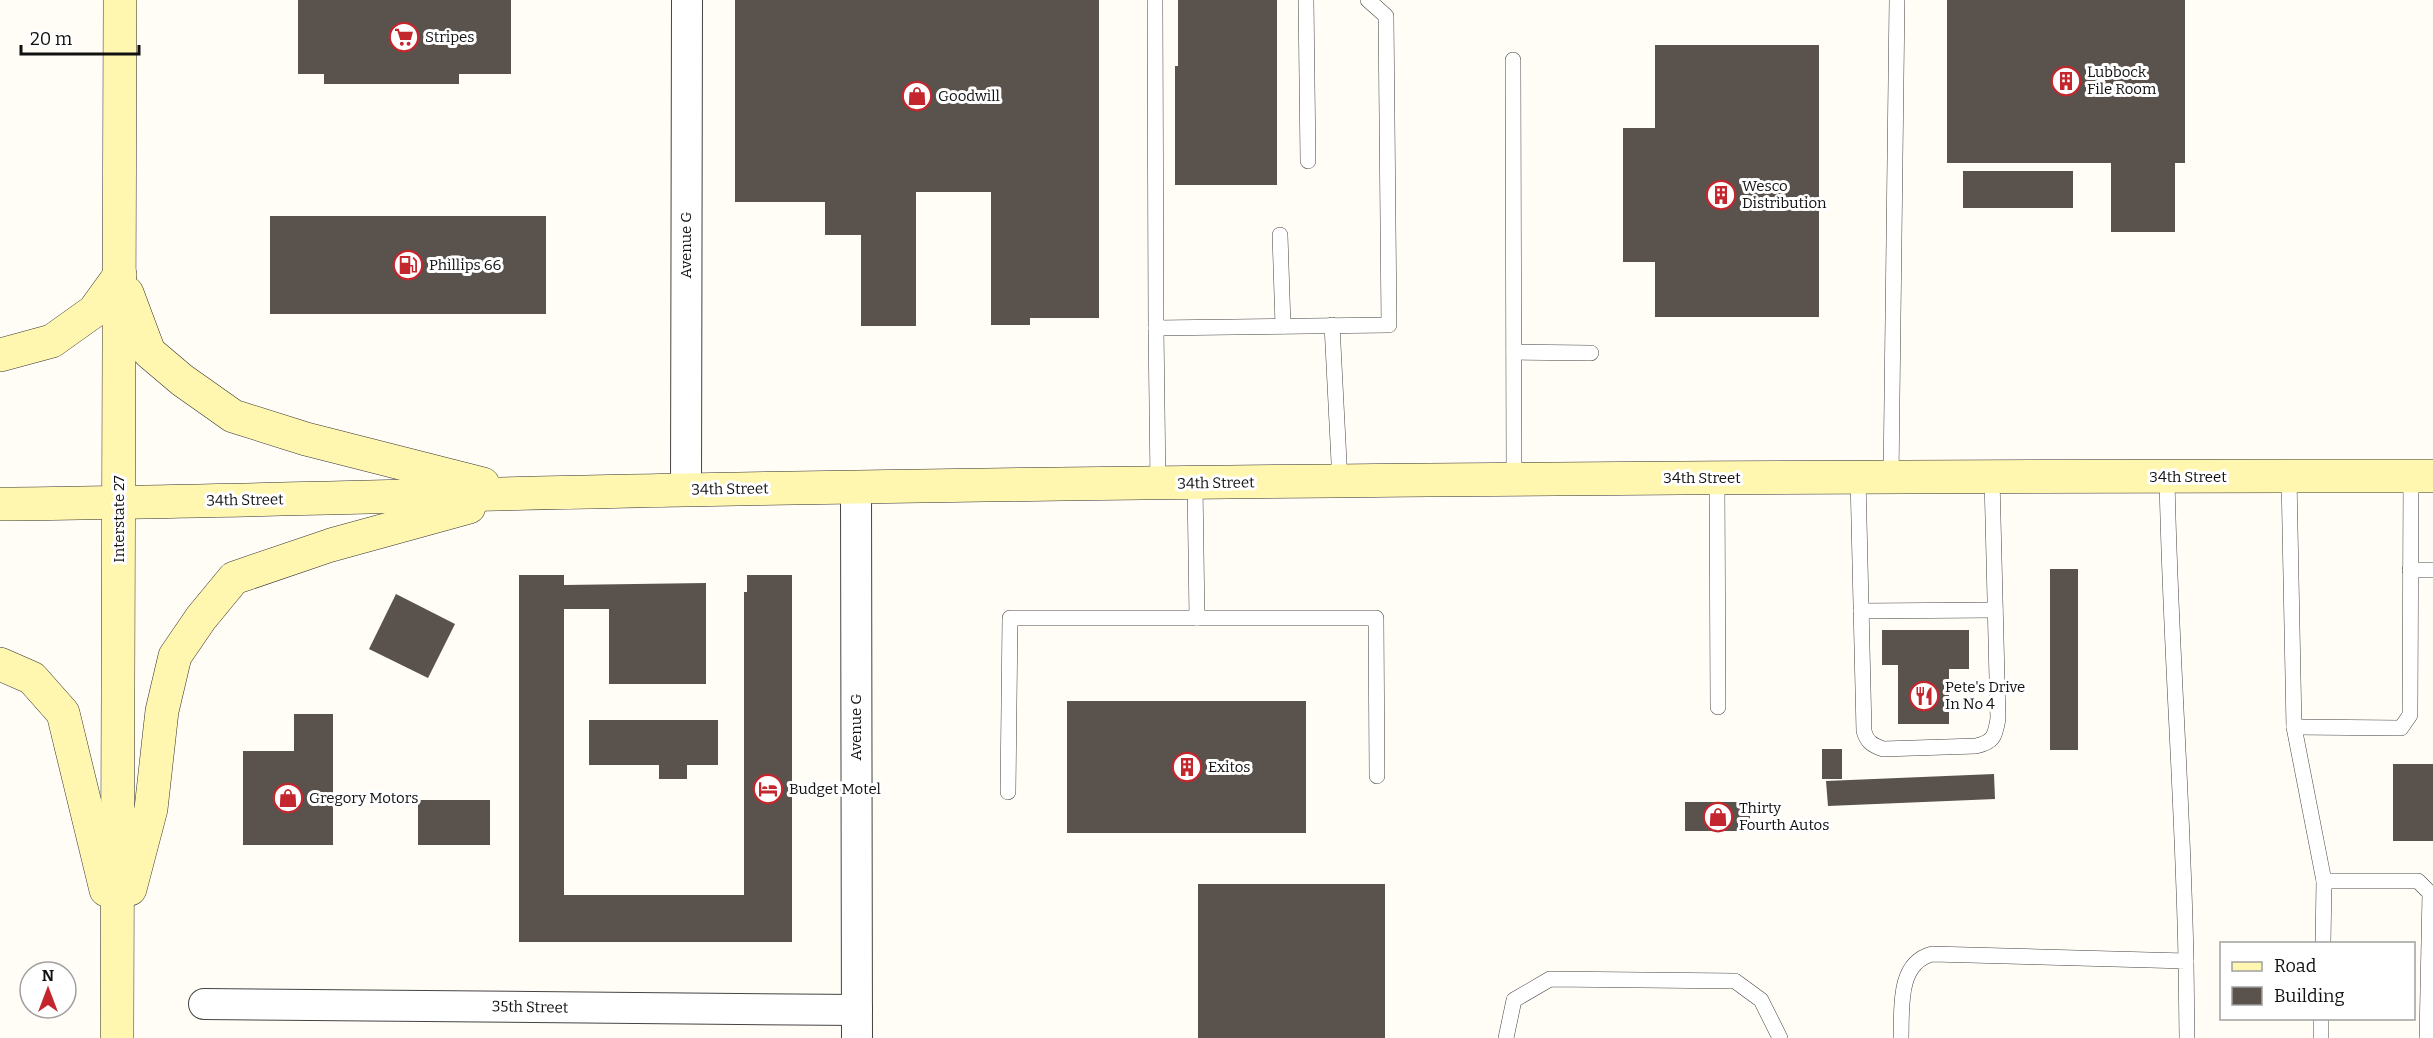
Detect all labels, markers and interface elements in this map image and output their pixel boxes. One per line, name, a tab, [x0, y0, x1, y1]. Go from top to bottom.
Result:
scale bar	[21, 18, 140, 56]
supermarket icon: Stripes	[388, 21, 420, 53]
text: 20 m	[30, 28, 72, 50]
place label: Stripes	[425, 28, 474, 46]
place label: Lubbock File Room	[2087, 63, 2157, 98]
building icon: Lubbock File Room	[2050, 65, 2082, 97]
shop icon: Goodwill	[901, 80, 933, 112]
place label: Goodwill	[938, 87, 1000, 105]
place label: Wesco Distribution	[1742, 177, 1827, 212]
building icon: Wesco Distribution	[1705, 179, 1737, 211]
street label: Avenue G	[677, 212, 695, 278]
fuel station icon: Phillips 66	[392, 249, 424, 281]
place label: Phillips 66	[429, 256, 502, 274]
street label: 34th Street	[2149, 468, 2227, 486]
street label: 34th Street	[1663, 469, 1741, 487]
street label: 34th Street	[1177, 473, 1255, 493]
street label: Interstate 27	[110, 475, 128, 563]
street label: 34th Street	[691, 479, 769, 499]
street label: 34th Street	[206, 490, 284, 510]
place label: Pete's Drive In No 4	[1945, 678, 2025, 713]
restaurant icon: Pete's Drive In No 4	[1908, 680, 1940, 712]
street label: Avenue G	[847, 694, 865, 760]
building icon: Exitos	[1171, 751, 1203, 783]
place label: Exitos	[1208, 758, 1250, 776]
hotel icon: Budget Motel	[752, 773, 784, 805]
place label: Budget Motel	[789, 780, 881, 798]
shop icon: Gregory Motors	[272, 782, 304, 814]
place label: Gregory Motors	[309, 789, 418, 807]
place label: Thirty Fourth Autos	[1739, 799, 1829, 834]
shop icon: Thirty Fourth Autos	[1702, 801, 1734, 833]
legend	[2220, 942, 2415, 1020]
text: Road	[2274, 955, 2317, 977]
north arrow	[18, 960, 78, 1020]
text: N	[42, 966, 54, 985]
text: Building	[2274, 985, 2345, 1007]
street label: 35th Street	[492, 997, 569, 1017]

